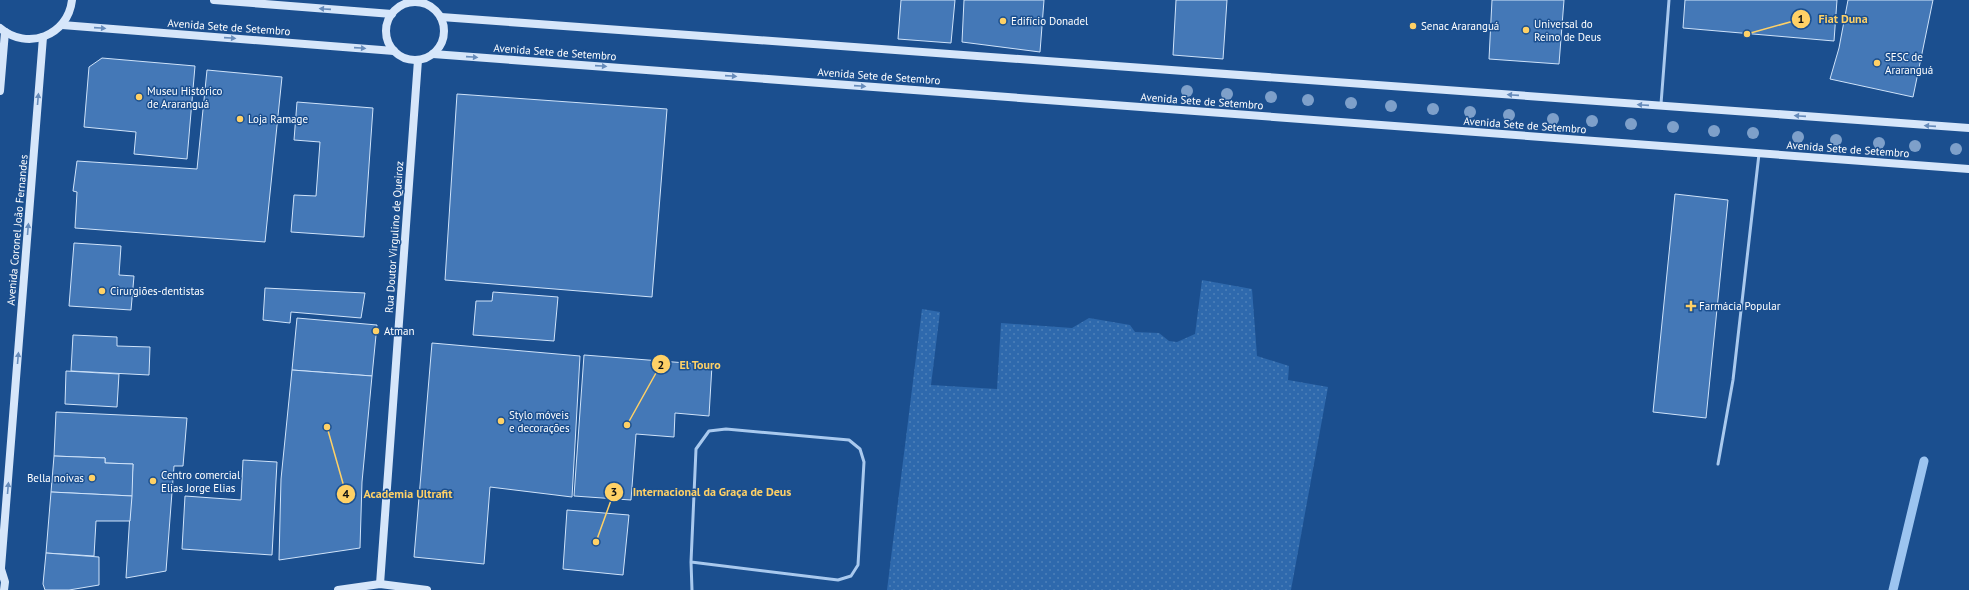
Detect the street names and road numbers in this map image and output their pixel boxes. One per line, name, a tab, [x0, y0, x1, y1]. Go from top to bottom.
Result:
street label: Avenida Sete de Setembro	[167, 16, 291, 38]
street label: Avenida Sete de Setembro	[493, 41, 617, 63]
street label: Avenida Sete de Setembro	[817, 65, 941, 87]
street label: Avenida Sete de Setembro	[1140, 90, 1264, 112]
street label: Avenida Sete de Setembro	[1463, 114, 1587, 136]
street label: Avenida Sete de Setembro	[1786, 138, 1910, 160]
street label: Avenida Coronel João Fernandes	[3, 154, 31, 306]
street label: Rua Doutor Virgulino de Queiroz	[382, 161, 406, 313]

